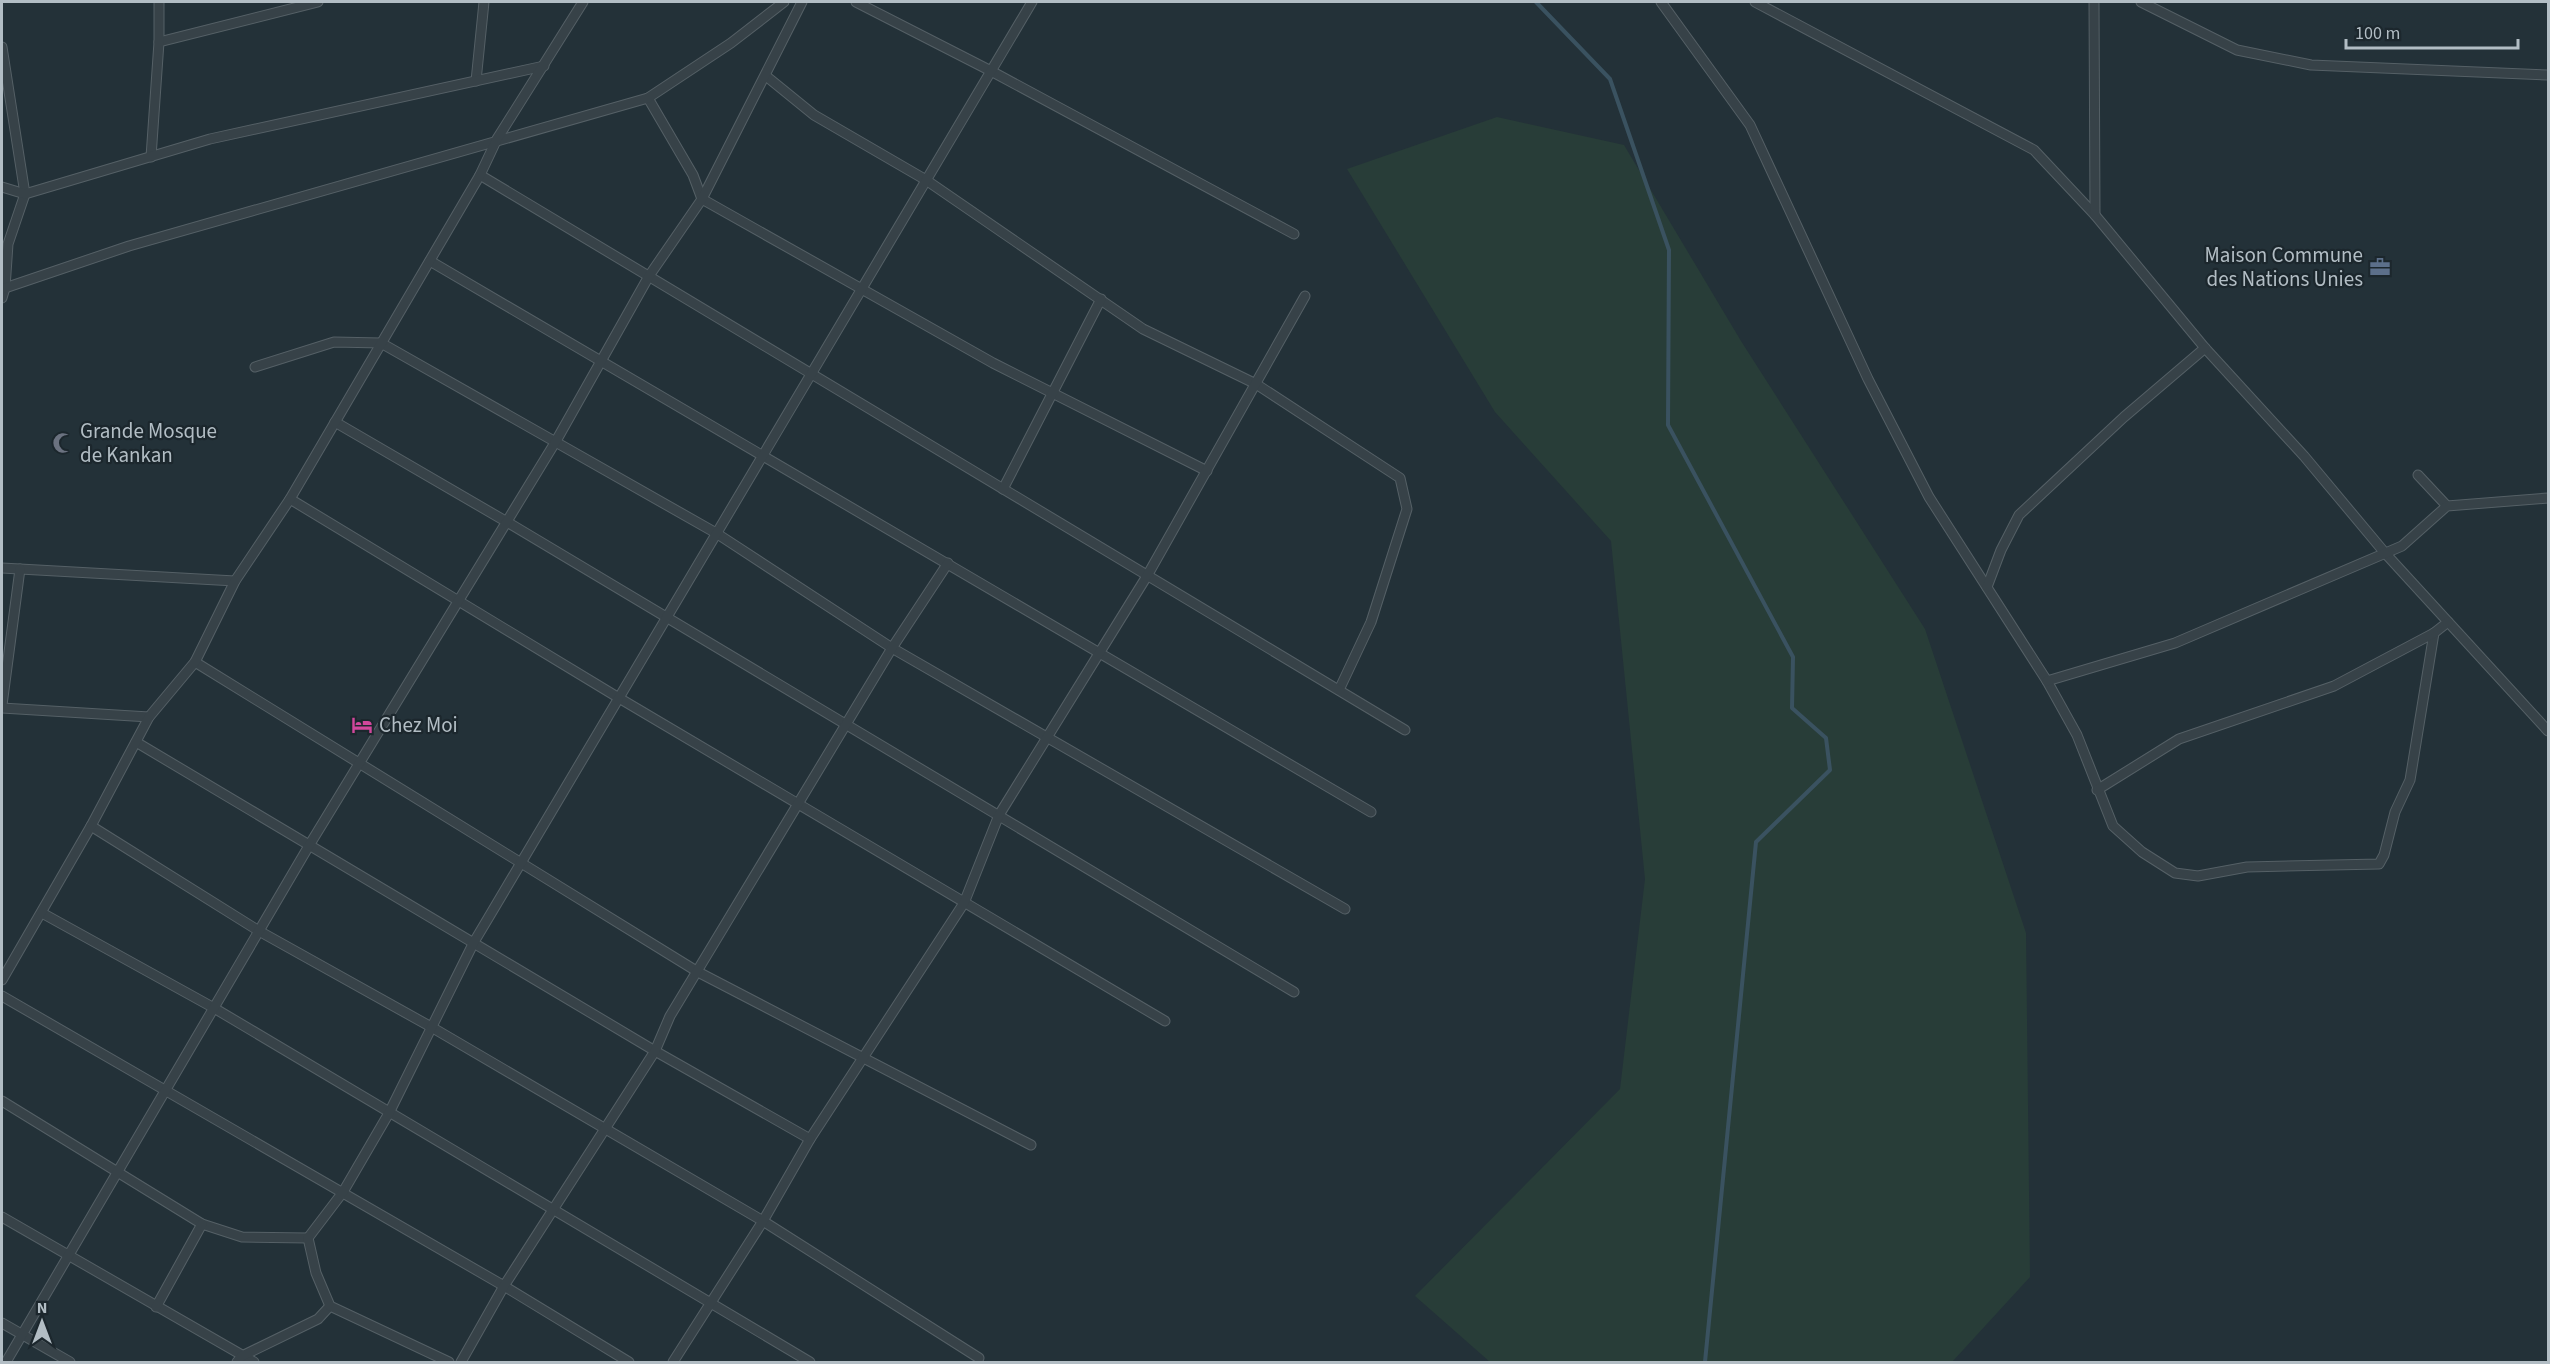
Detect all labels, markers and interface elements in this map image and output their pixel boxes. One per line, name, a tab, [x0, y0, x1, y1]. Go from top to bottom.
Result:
scale bar	[2346, 12, 2518, 50]
text: 100 m	[2355, 21, 2400, 46]
place label: Maison Commune des Nations Unies	[2205, 240, 2363, 294]
office icon: Maison Commune des Nations Unies	[2368, 255, 2392, 279]
place label: Grande Mosque de Kankan	[80, 416, 217, 470]
mosque icon: Grande Mosque de Kankan	[51, 431, 75, 455]
place label: Chez Moi	[379, 710, 458, 740]
hotel icon: Chez Moi	[350, 713, 374, 737]
north arrow	[12, 1292, 72, 1352]
text: N	[37, 1297, 47, 1319]

